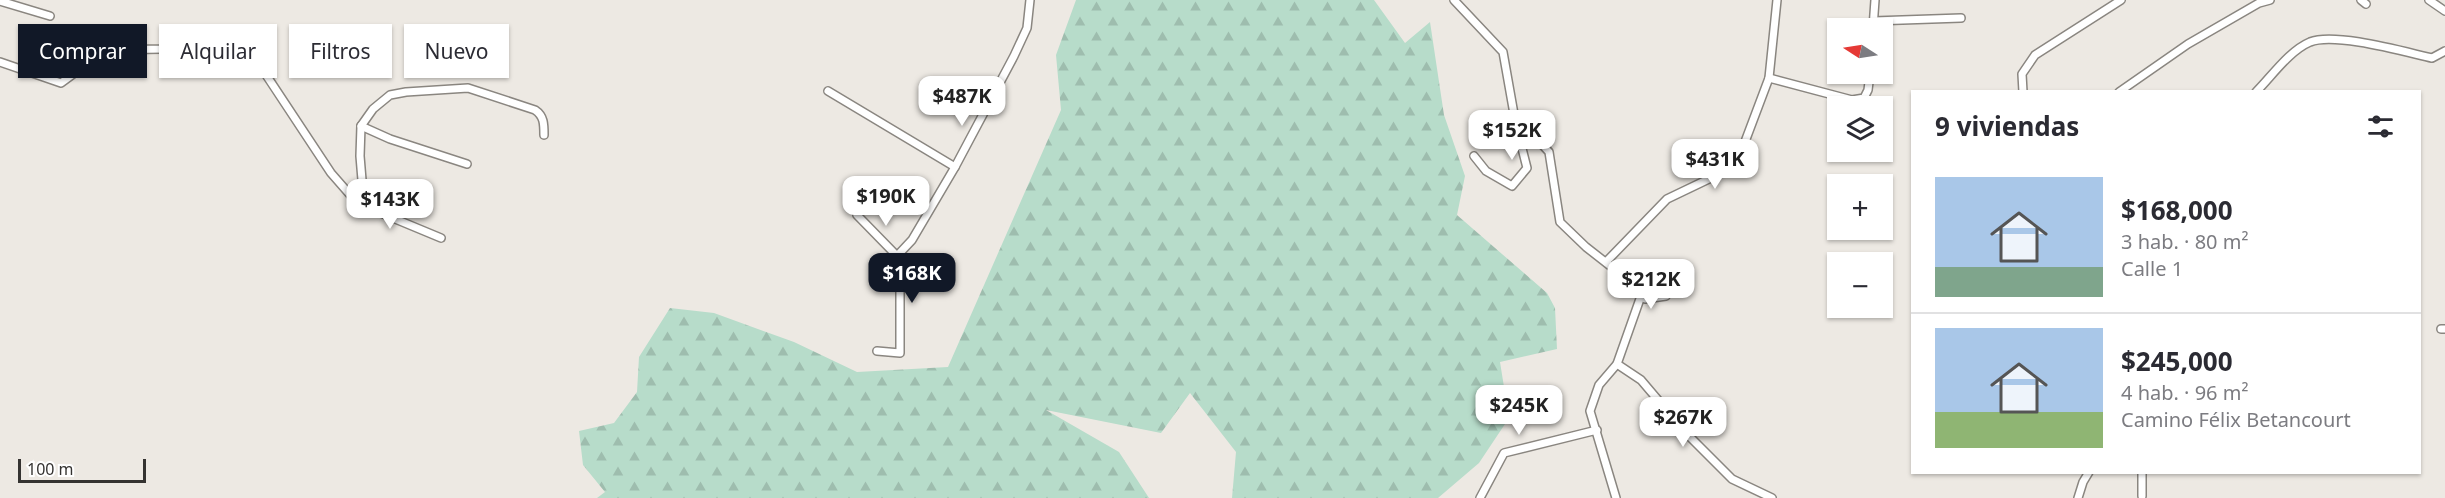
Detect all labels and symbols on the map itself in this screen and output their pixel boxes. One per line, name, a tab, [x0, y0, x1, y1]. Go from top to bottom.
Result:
north arrow	[1827, 18, 1893, 84]
pin: $487K	[920, 76, 1004, 127]
pin: $152K	[1470, 110, 1554, 161]
pin: $431K	[1673, 139, 1757, 190]
pin: $190K	[844, 176, 928, 227]
pin: $143K	[348, 179, 432, 230]
pin: $168K	[870, 253, 954, 304]
pin: $212K	[1609, 259, 1693, 310]
pin: $245K	[1477, 385, 1561, 436]
pin: $267K	[1641, 397, 1725, 448]
scale bar	[18, 456, 146, 484]

